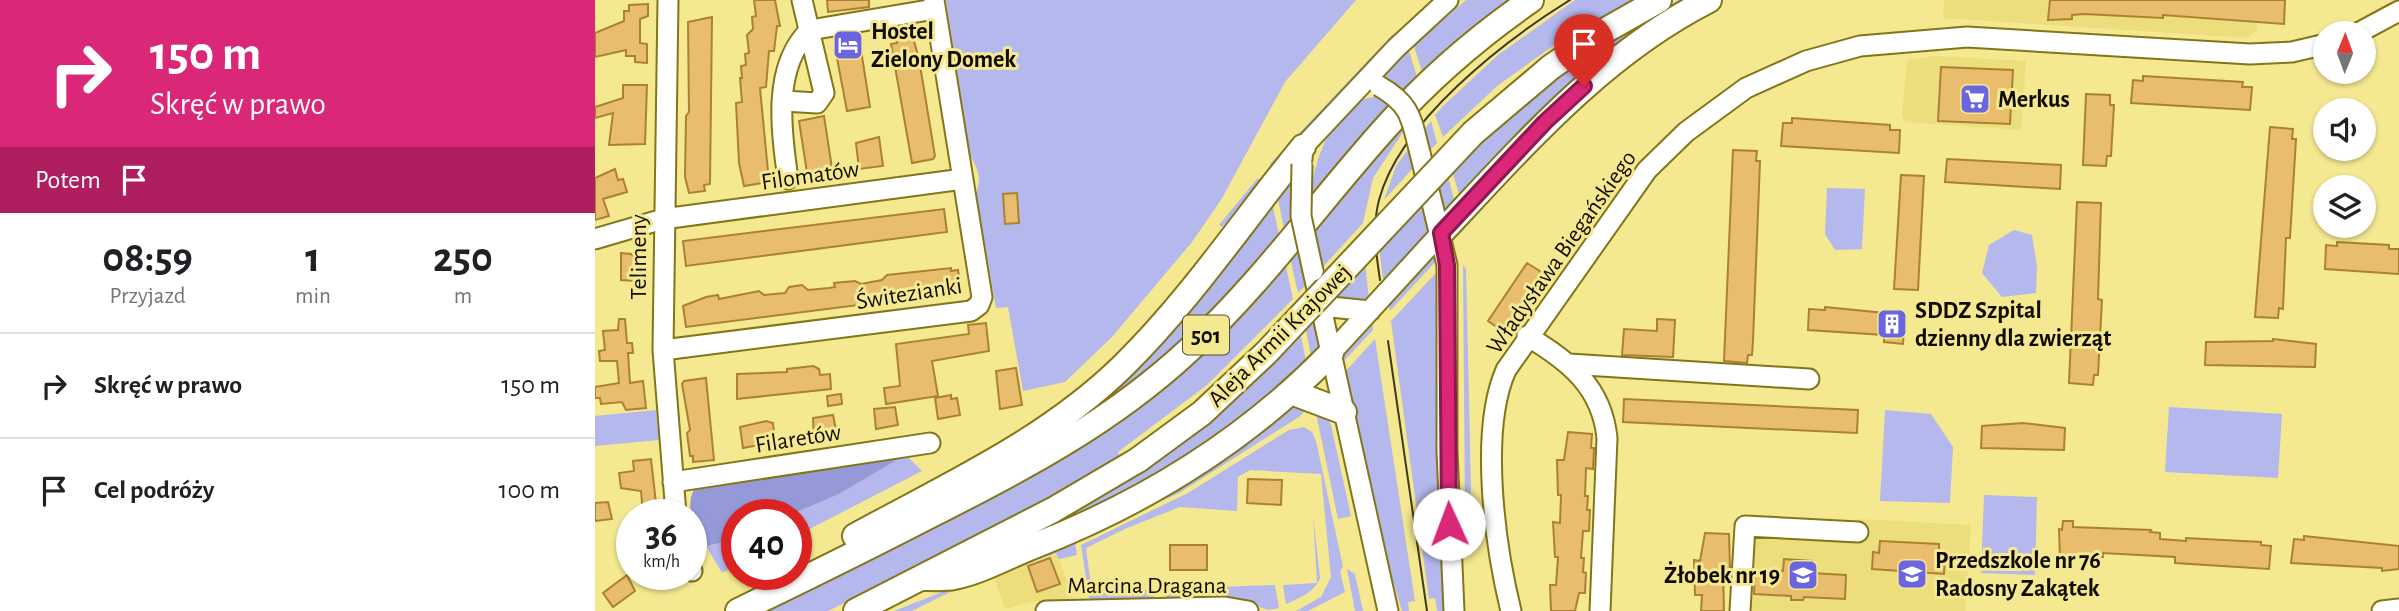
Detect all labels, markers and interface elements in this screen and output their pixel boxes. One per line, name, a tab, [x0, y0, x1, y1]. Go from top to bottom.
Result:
pin	[1554, 14, 1614, 86]
place label: Hostel Zielony Domek	[871, 20, 1016, 72]
north arrow	[2313, 21, 2377, 84]
map controls	[2313, 21, 2376, 238]
icon: arrive	[1565, 25, 1603, 63]
icon: right	[35, 28, 126, 119]
hotel icon: Hostel Zielony Domek	[831, 28, 865, 62]
text: 150 m	[150, 30, 261, 79]
supermarket icon: Merkus	[1958, 82, 1992, 116]
text: Skręć w prawo	[150, 88, 326, 120]
place label: Merkus	[1998, 88, 2070, 112]
button: sound	[2313, 98, 2376, 161]
street label: Władysława Biegańskiego	[1483, 146, 1641, 359]
street label: Filomatów	[759, 157, 861, 195]
icon: arrive	[115, 161, 153, 199]
text: Potem	[35, 167, 101, 193]
button: layers	[2313, 175, 2376, 238]
street label: Telimeny	[627, 214, 651, 300]
text: 08:59	[102, 237, 193, 279]
text: 1	[305, 237, 320, 279]
text: 250	[433, 237, 493, 279]
street label: Aleja Armii Krajowej	[1204, 260, 1356, 412]
street label: Świtezianki	[854, 272, 964, 314]
text: Przyjazd	[109, 285, 186, 308]
text: min	[295, 285, 331, 308]
text: m	[454, 285, 472, 308]
place label: SDDZ Szpital dzienny dla zwierząt	[1915, 299, 2111, 351]
building icon: SDDZ Szpital dzienny dla zwierząt	[1875, 307, 1909, 341]
road number: 501	[1183, 316, 1229, 354]
icon: right	[35, 367, 73, 405]
text: Skręć w prawo	[94, 372, 242, 398]
text: 150 m	[501, 372, 560, 398]
street label: Filaretów	[753, 420, 843, 458]
icon: arrive	[35, 472, 73, 510]
text: Cel podróży	[94, 477, 214, 503]
text: 100 m	[499, 477, 560, 503]
position arrow	[1412, 487, 1486, 561]
speed limit sign: 40	[721, 499, 812, 590]
text: 36	[645, 518, 677, 553]
place label: Przedszkole nr 76 Radosny Zakątek	[1935, 549, 2101, 601]
text: km/h	[643, 553, 680, 571]
school or university icon: Przedszkole nr 76 Radosny Zakątek	[1895, 557, 1929, 591]
school or university icon: Żłobek nr 19	[1786, 558, 1820, 592]
place label: Żłobek nr 19	[1664, 561, 1780, 588]
street label: Marcina Dragana	[1067, 574, 1227, 598]

